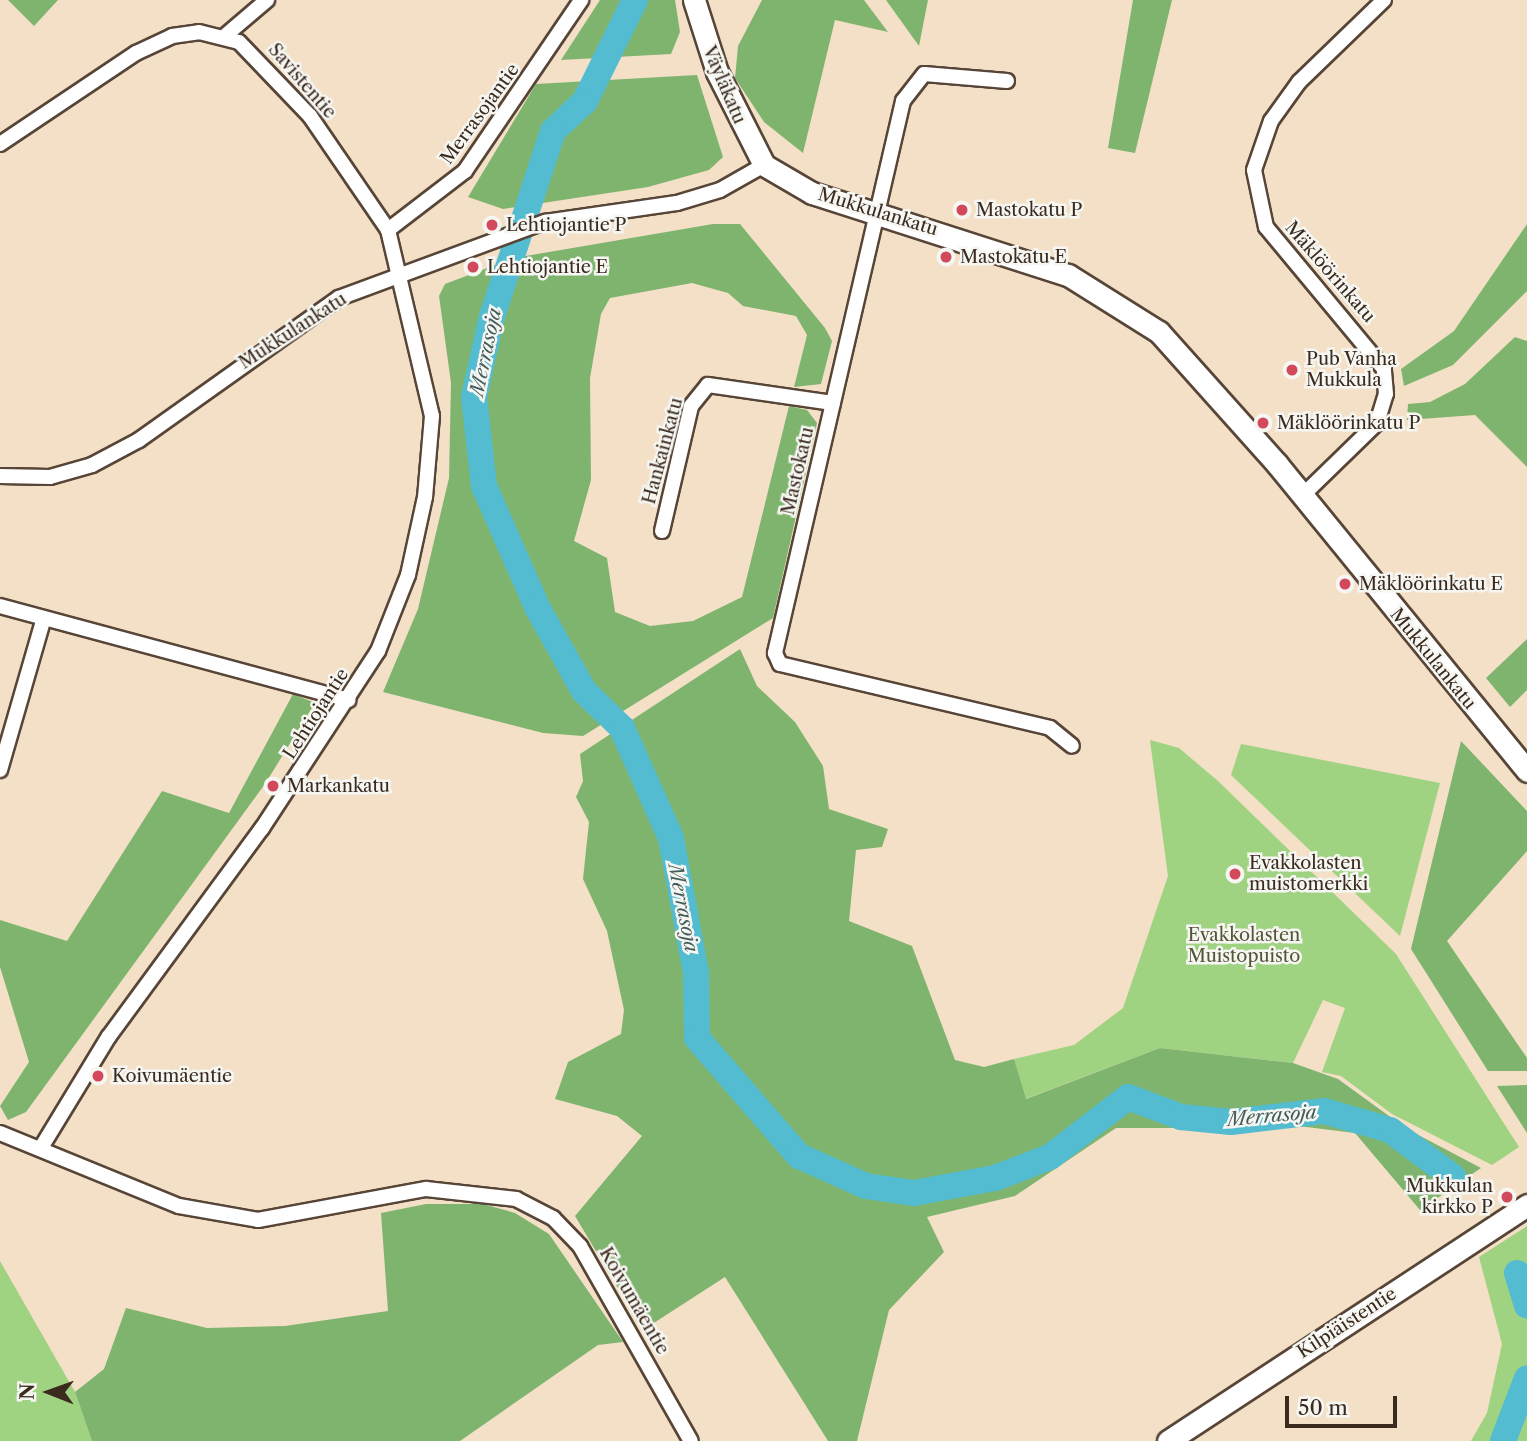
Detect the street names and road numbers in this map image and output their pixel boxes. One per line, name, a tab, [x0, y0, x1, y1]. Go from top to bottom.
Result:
street label: Savistentie	[264, 39, 340, 123]
street label: Väyläkatu	[698, 43, 750, 127]
street label: Merrasojantie	[436, 59, 524, 169]
street label: Mukkulankatu	[816, 184, 940, 240]
street label: Mäklöörinkatu	[1280, 217, 1380, 327]
street label: Mukkulankatu	[235, 288, 351, 374]
street label: Hankainkatu	[638, 395, 688, 507]
street label: Mastokatu	[777, 425, 819, 517]
street label: Mukkulankatu	[1386, 604, 1480, 714]
street label: Lehtiojantie	[279, 665, 353, 763]
street label: Koivumäentie	[595, 1244, 673, 1358]
street label: Kilpiäistentie	[1293, 1283, 1401, 1363]

